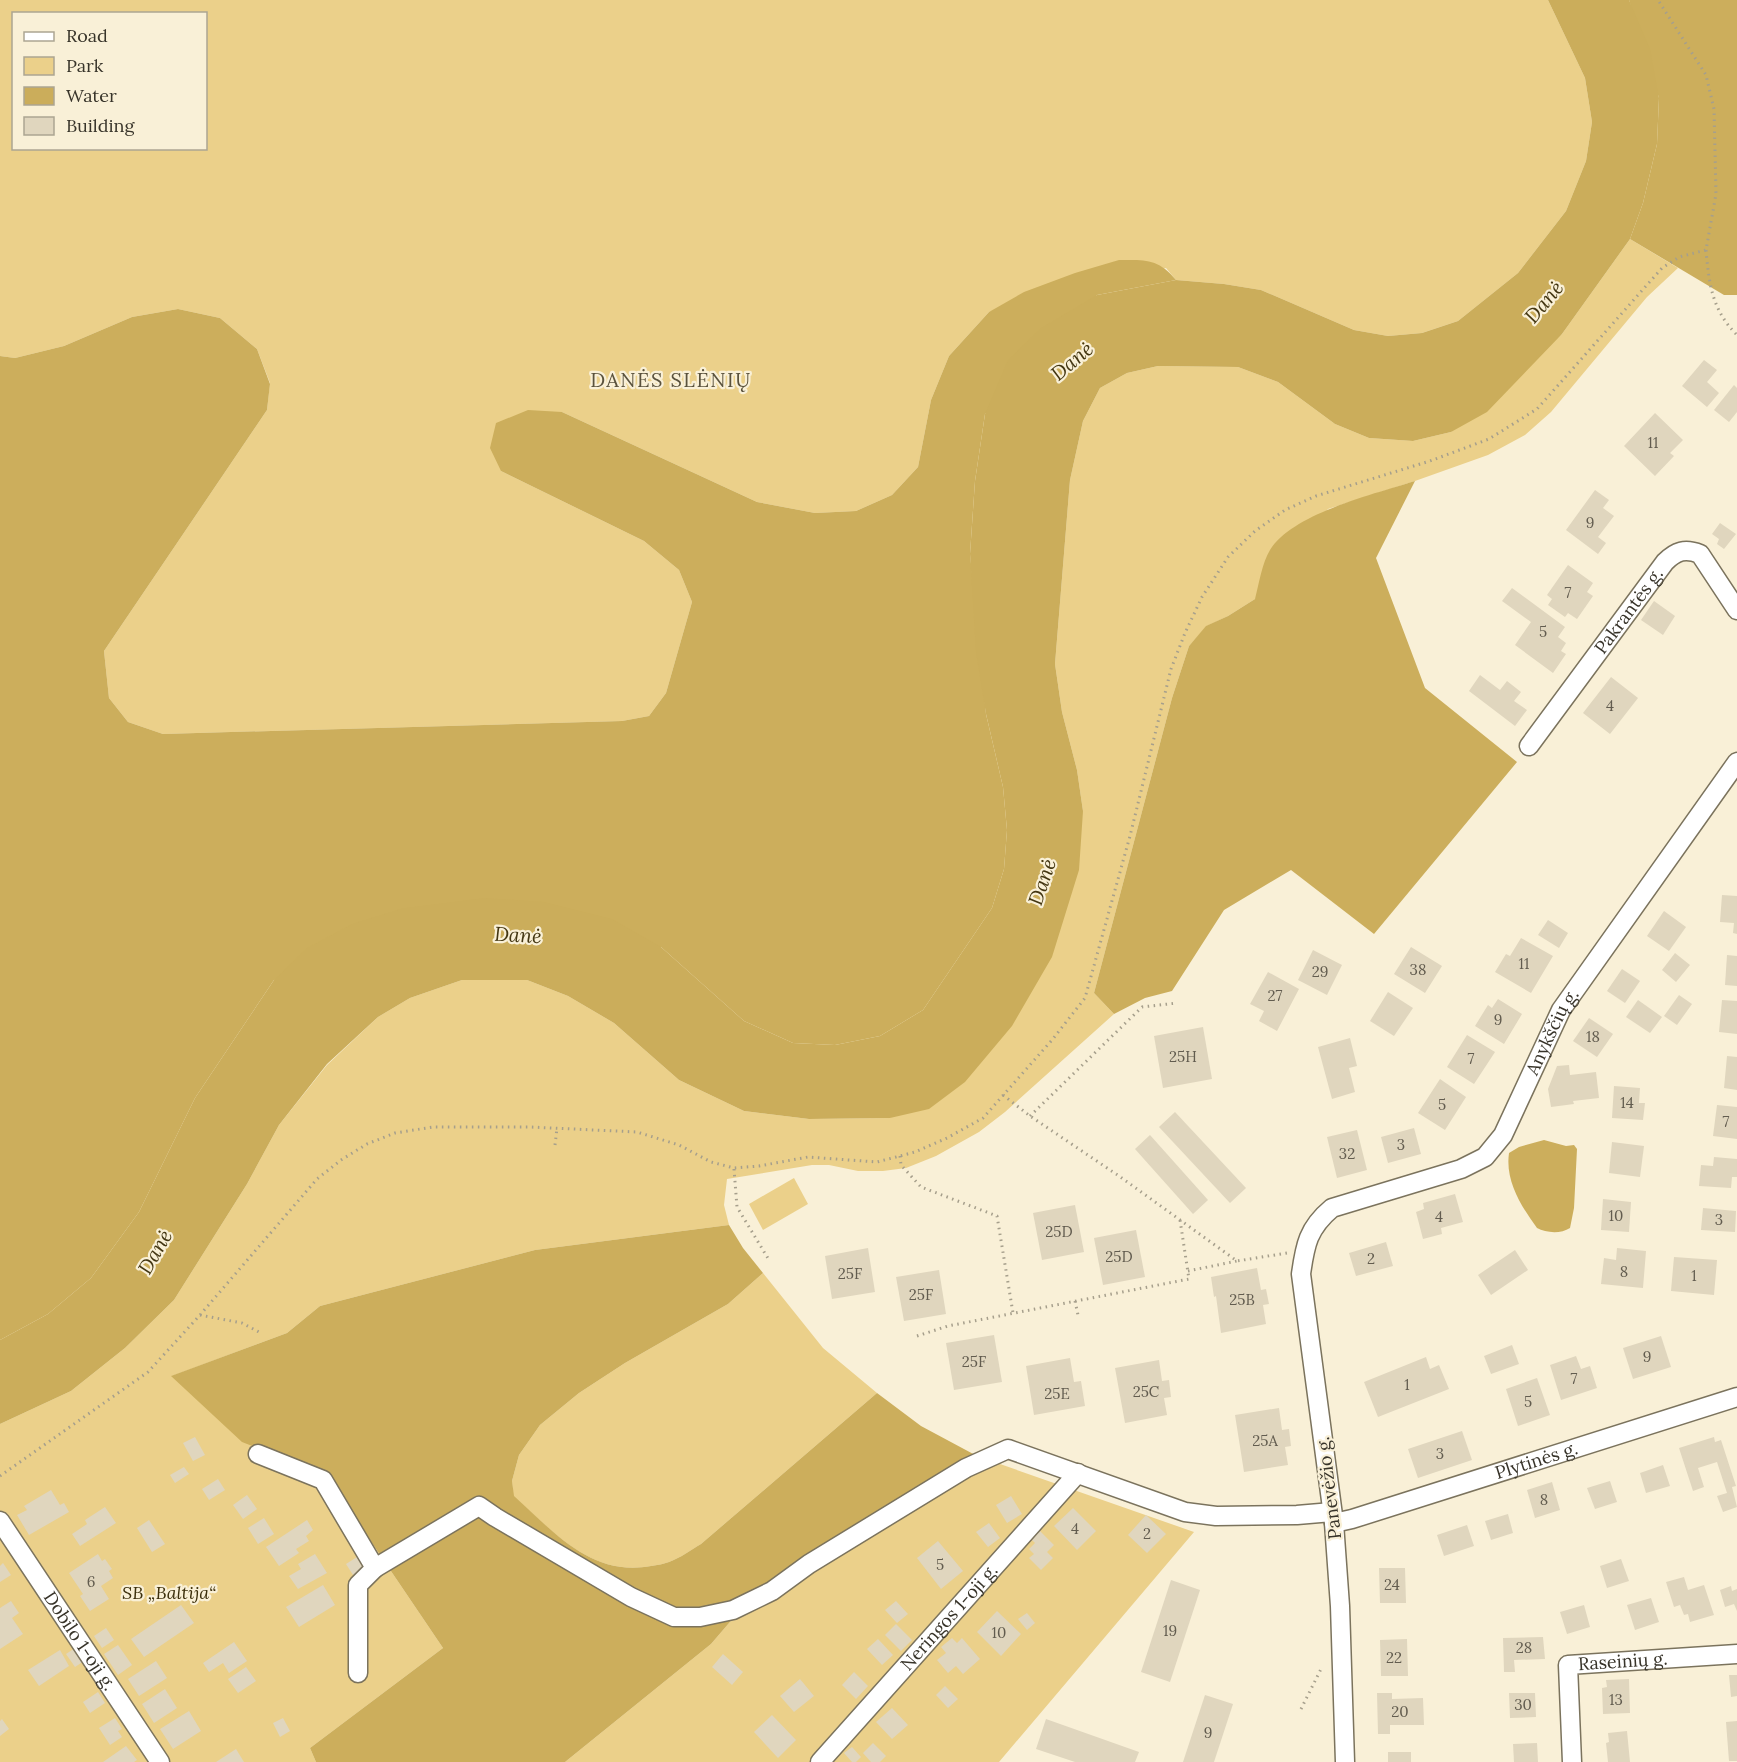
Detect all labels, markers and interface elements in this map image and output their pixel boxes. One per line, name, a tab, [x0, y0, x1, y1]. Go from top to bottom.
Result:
legend	[12, 12, 207, 150]
text: Road	[66, 24, 108, 47]
text: Park	[66, 54, 104, 77]
text: Water	[66, 84, 117, 107]
text: Building	[66, 114, 136, 137]
water label: Danė	[1519, 275, 1568, 328]
water label: Danė	[1045, 336, 1098, 385]
district label: DANĖS SLĖNIŲ	[590, 367, 752, 392]
house number: 11	[1648, 433, 1658, 452]
house number: 9	[1586, 513, 1594, 532]
street label: Pakrantės g.	[1589, 563, 1668, 658]
house number: 7	[1565, 583, 1572, 602]
house number: 5	[1539, 622, 1547, 641]
house number: 4	[1606, 696, 1614, 715]
water label: Danė	[1022, 855, 1061, 908]
water label: Danė	[494, 921, 542, 948]
house number: 11	[1519, 954, 1529, 973]
house number: 38	[1410, 960, 1426, 979]
house number: 29	[1312, 962, 1328, 981]
street label: Anykščių g.	[1520, 984, 1584, 1080]
house number: 27	[1268, 986, 1283, 1005]
house number: 9	[1494, 1010, 1502, 1029]
house number: 18	[1586, 1027, 1600, 1046]
house number: 25H	[1169, 1047, 1197, 1066]
house number: 7	[1468, 1049, 1475, 1068]
house number: 14	[1620, 1093, 1634, 1112]
house number: 5	[1438, 1095, 1446, 1114]
house number: 7	[1723, 1112, 1730, 1131]
house number: 3	[1397, 1135, 1405, 1154]
house number: 32	[1339, 1144, 1355, 1163]
house number: 10	[1609, 1206, 1623, 1225]
house number: 4	[1435, 1207, 1443, 1226]
house number: 3	[1715, 1210, 1723, 1229]
house number: 25D	[1045, 1222, 1073, 1241]
water label: Danė	[132, 1225, 177, 1279]
house number: 25D	[1105, 1247, 1133, 1266]
house number: 2	[1367, 1249, 1375, 1268]
house number: 8	[1620, 1262, 1628, 1281]
house number: 25F	[838, 1264, 862, 1283]
house number: 1	[1691, 1266, 1697, 1285]
house number: 25F	[909, 1285, 933, 1304]
house number: 25B	[1229, 1290, 1255, 1309]
house number: 9	[1643, 1347, 1651, 1366]
house number: 25F	[962, 1352, 986, 1371]
house number: 7	[1571, 1369, 1578, 1388]
house number: 1	[1404, 1375, 1410, 1394]
house number: 25C	[1133, 1382, 1160, 1401]
house number: 25E	[1044, 1384, 1070, 1403]
house number: 5	[1524, 1392, 1532, 1411]
house number: 25A	[1252, 1431, 1278, 1450]
street label: Panevėžio g.	[1311, 1435, 1346, 1541]
street label: Plytinės g.	[1492, 1436, 1581, 1484]
house number: 3	[1436, 1444, 1444, 1463]
house number: 8	[1540, 1490, 1548, 1509]
house number: 4	[1071, 1519, 1079, 1538]
house number: 2	[1143, 1524, 1151, 1543]
house number: 5	[936, 1555, 944, 1574]
street label: Neringos 1-oji g.	[895, 1559, 1002, 1675]
house number: 6	[87, 1572, 95, 1591]
house number: 24	[1384, 1575, 1400, 1594]
park label: SB „Baltija“	[122, 1581, 216, 1604]
street label: Dobilo 1-oji g.	[39, 1587, 121, 1695]
house number: 19	[1163, 1621, 1177, 1640]
house number: 10	[992, 1623, 1006, 1642]
house number: 28	[1516, 1638, 1532, 1657]
street label: Raseinių g.	[1577, 1647, 1668, 1675]
house number: 22	[1386, 1648, 1402, 1667]
house number: 13	[1609, 1690, 1623, 1709]
house number: 30	[1514, 1695, 1532, 1714]
house number: 20	[1391, 1702, 1409, 1721]
house number: 9	[1204, 1723, 1212, 1742]

